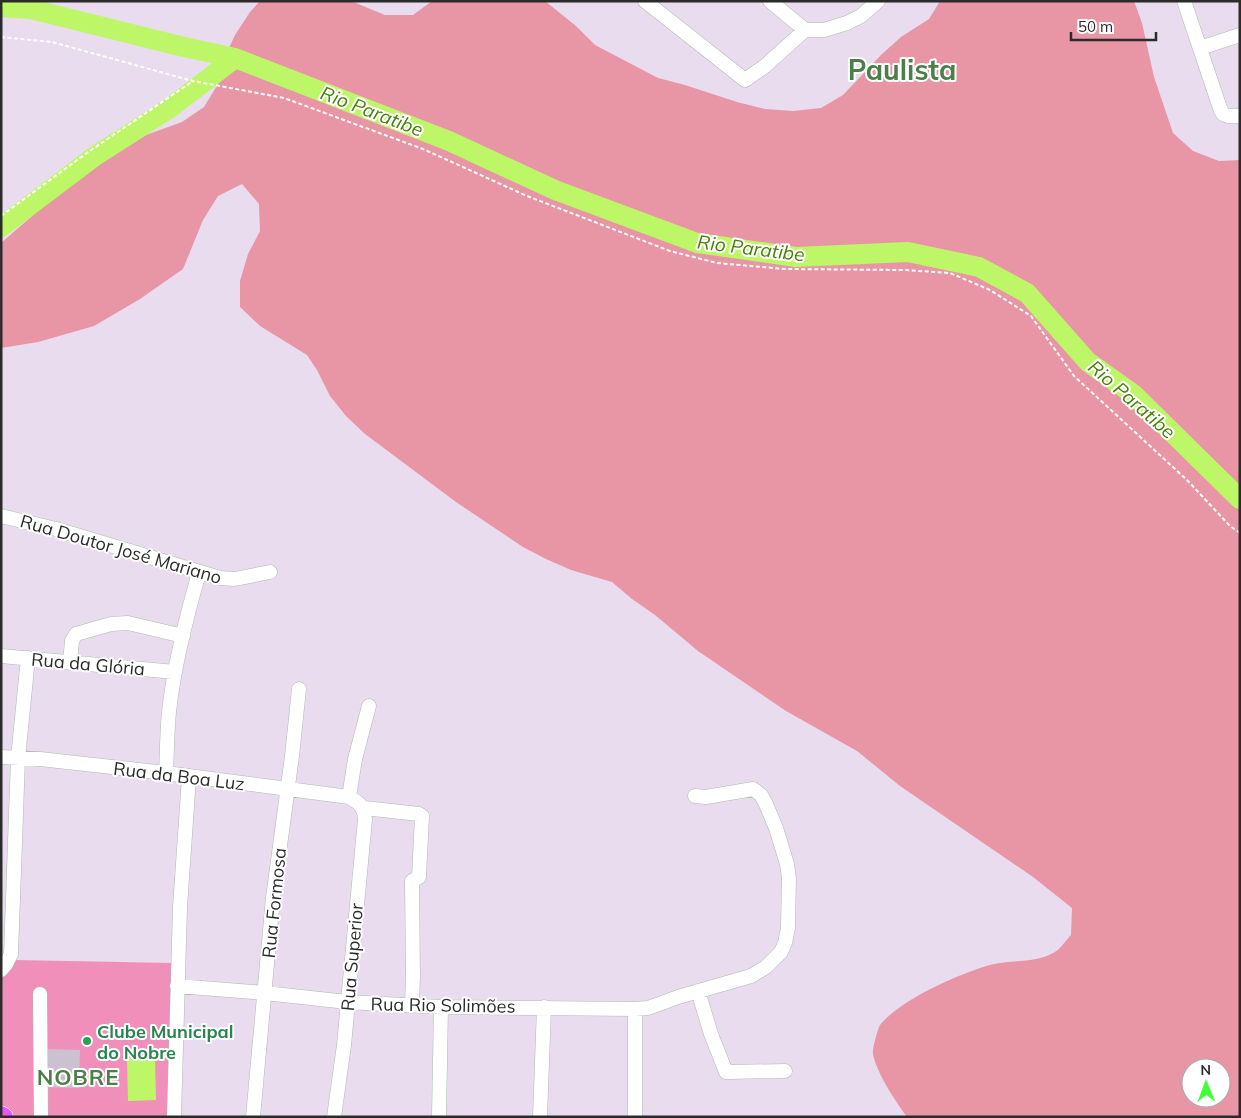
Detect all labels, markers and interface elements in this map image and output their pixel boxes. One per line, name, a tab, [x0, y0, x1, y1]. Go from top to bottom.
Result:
scale bar	[1071, 10, 1156, 42]
text: 50 m	[1078, 17, 1113, 36]
district label: Paulista	[848, 52, 956, 87]
water label: Rio Paratibe	[317, 80, 427, 142]
water label: Rio Paratibe	[696, 230, 806, 266]
water label: Rio Paratibe	[1083, 355, 1181, 443]
street label: Rua Doutor José Mariano	[18, 509, 224, 589]
street label: Rua da Glória	[30, 648, 146, 680]
street label: Rua da Boa Luz	[112, 757, 246, 795]
street label: Rua Formosa	[257, 847, 291, 959]
street label: Rua Superior	[336, 902, 368, 1012]
street label: Rua Rio Solimões	[370, 992, 516, 1018]
place label: Clube Municipal do Nobre	[97, 1020, 233, 1064]
marker: Clube Municipal do Nobre	[81, 1035, 93, 1047]
north arrow	[1181, 1058, 1231, 1108]
text: N	[1200, 1061, 1211, 1079]
district label: NOBRE	[37, 1063, 119, 1091]

